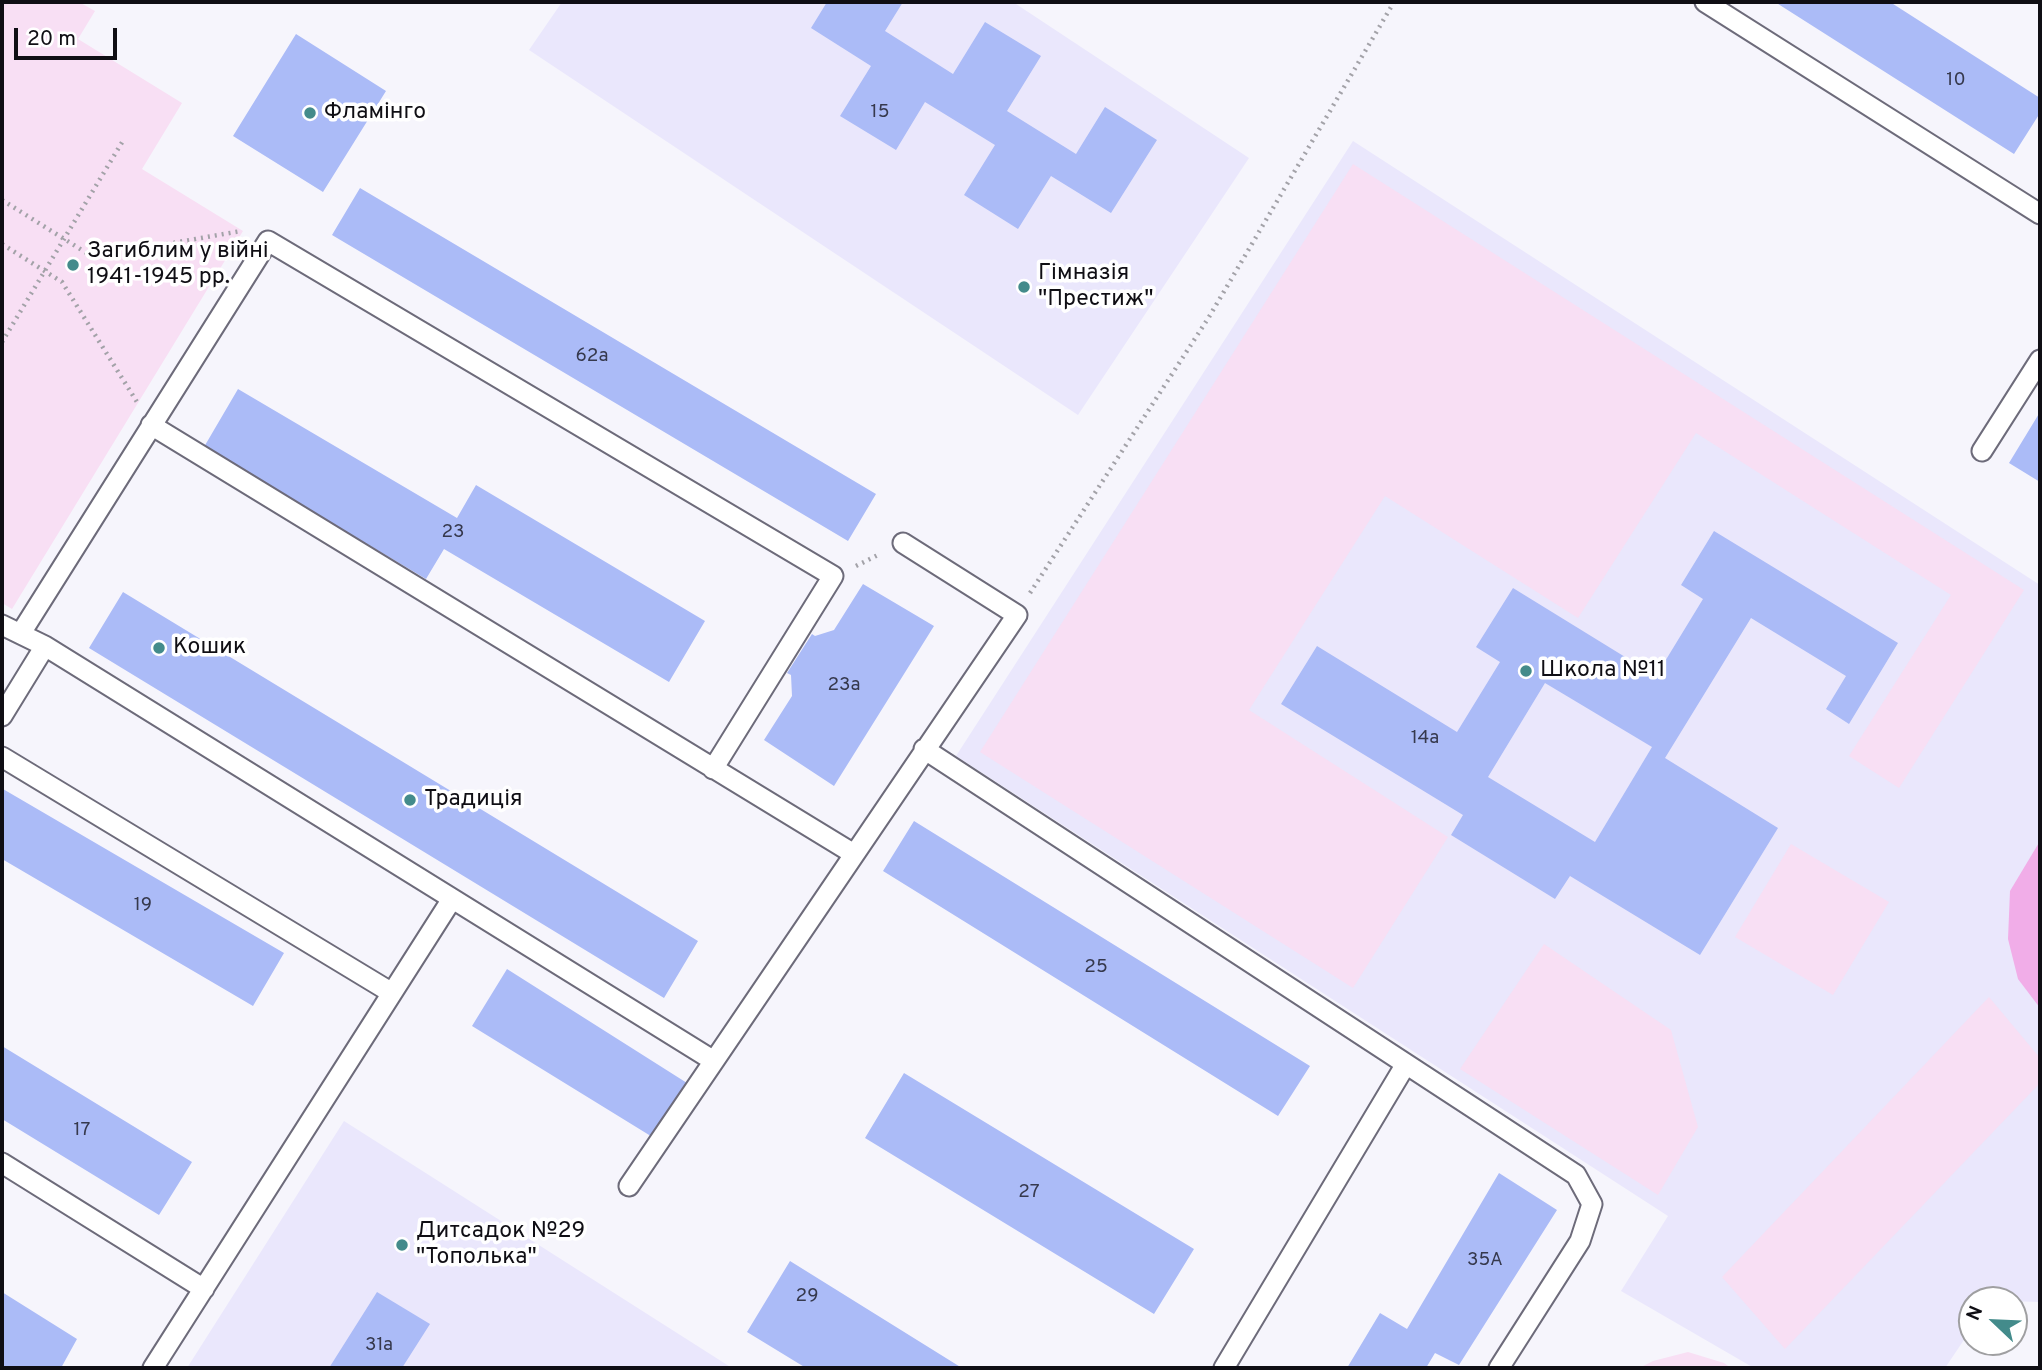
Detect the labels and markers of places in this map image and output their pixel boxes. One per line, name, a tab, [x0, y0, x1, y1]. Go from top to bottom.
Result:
place label: Фламінго	[324, 99, 426, 127]
marker: Фламінго	[302, 105, 318, 121]
place label: Загиблим у війні 1941-1945 рр.	[87, 238, 269, 292]
marker: Загиблим у війні 1941-1945 рр.	[65, 257, 81, 273]
place label: Гімназія "Престиж"	[1038, 260, 1154, 314]
marker: Гімназія "Престиж"	[1016, 279, 1032, 295]
place label: Кошик	[173, 634, 246, 662]
marker: Кошик	[151, 640, 167, 656]
place label: Школа №11	[1540, 657, 1666, 685]
marker: Школа №11	[1518, 663, 1534, 679]
place label: Традиція	[424, 786, 523, 814]
marker: Традиція	[402, 792, 418, 808]
place label: Дитсадок №29 "Тополька"	[416, 1218, 585, 1272]
marker: Дитсадок №29 "Тополька"	[394, 1237, 410, 1253]

